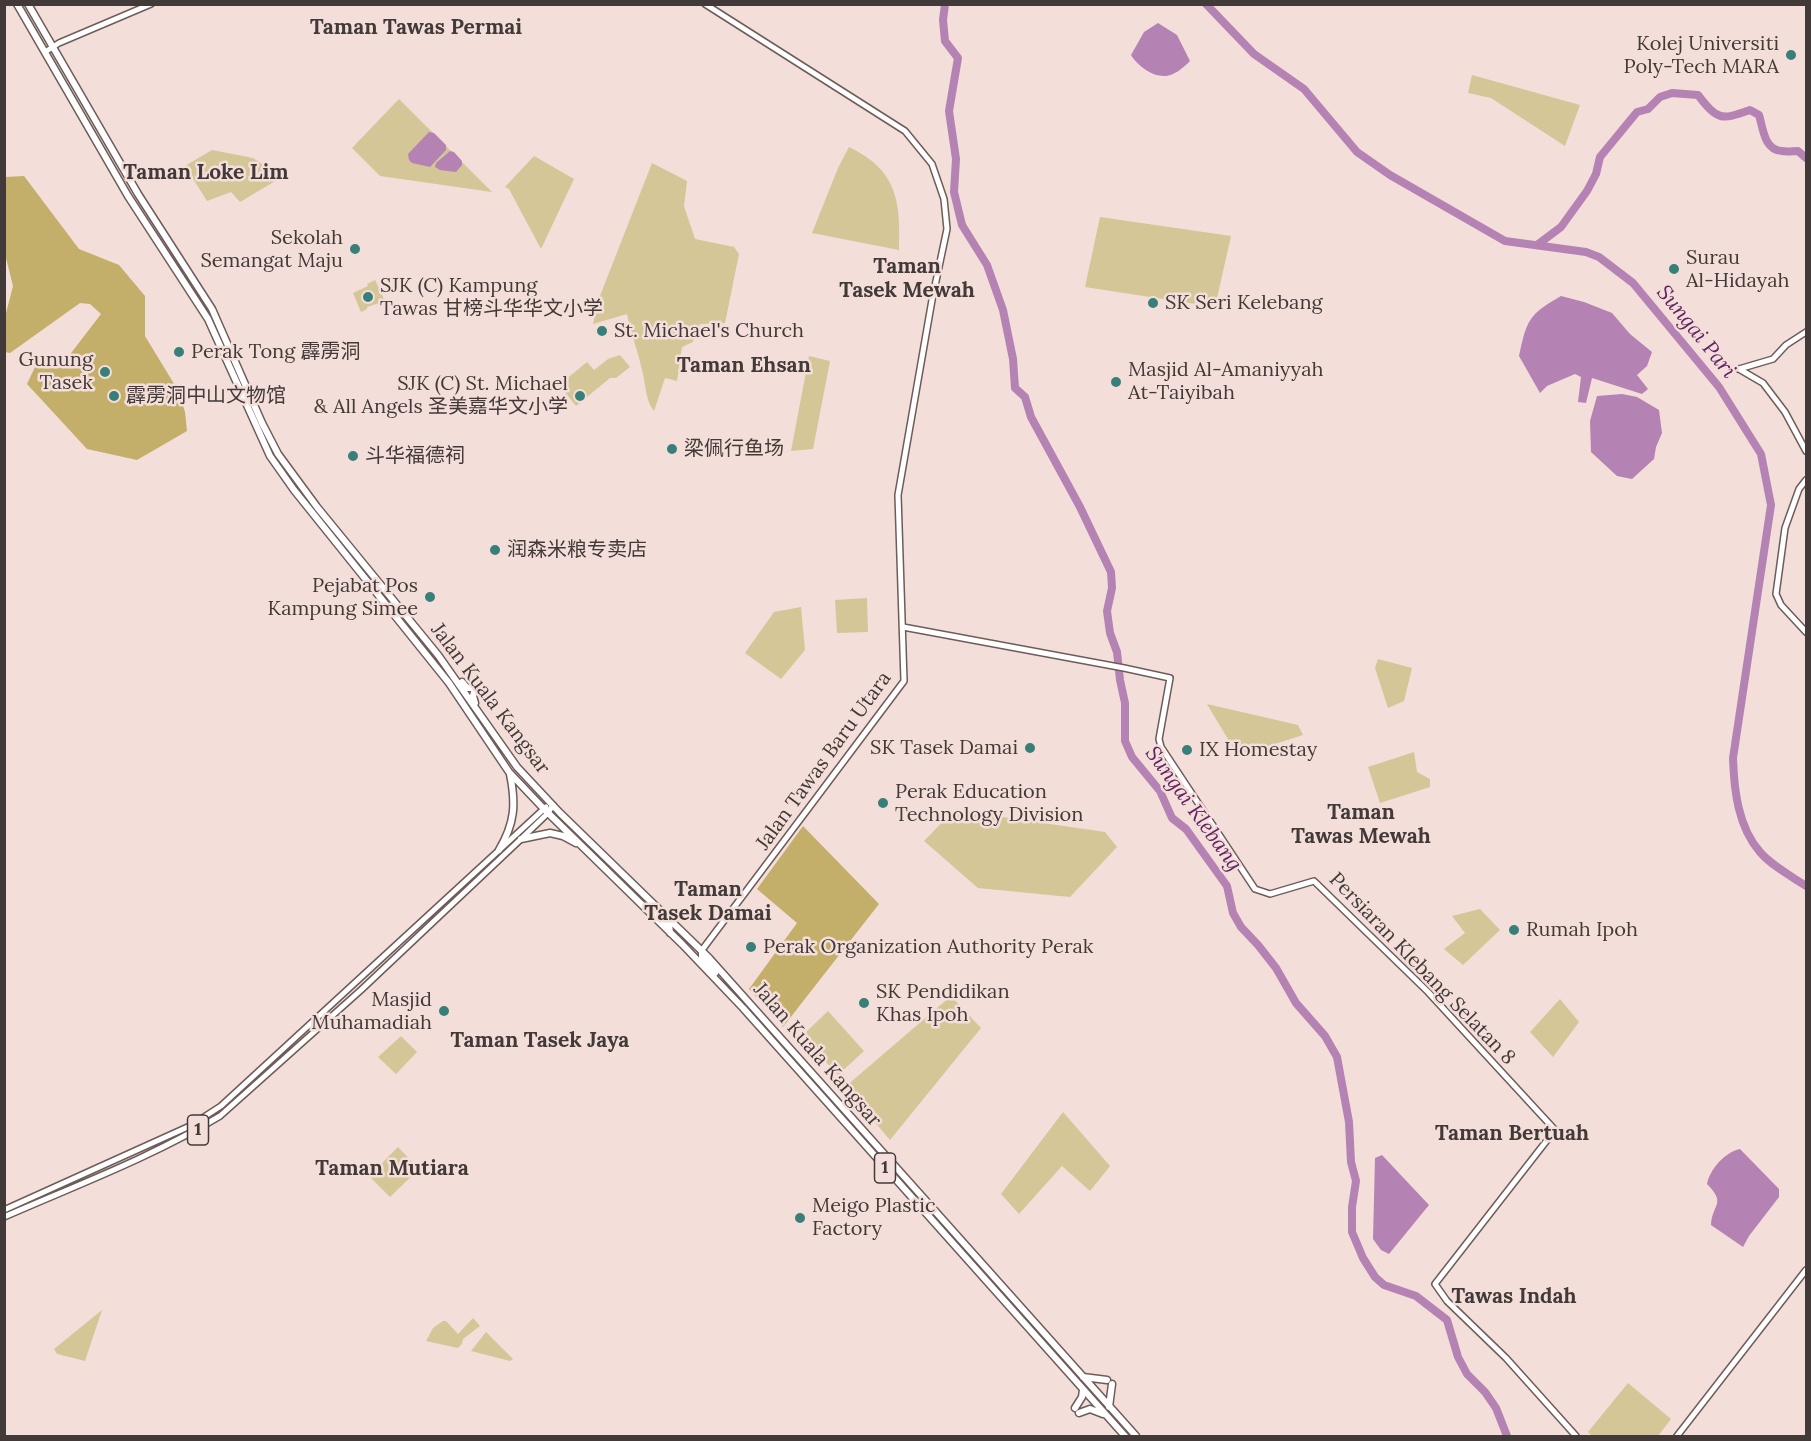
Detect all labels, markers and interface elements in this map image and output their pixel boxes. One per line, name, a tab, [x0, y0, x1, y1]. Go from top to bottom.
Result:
district label: Taman Tawas Permai	[310, 15, 522, 41]
place label: Kolej Universiti Poly-Tech MARA	[1624, 32, 1779, 79]
marker: Kolej Universiti Poly-Tech MARA	[1784, 48, 1798, 62]
district label: Taman Loke Lim	[123, 160, 289, 186]
place label: Sekolah Semangat Maju	[200, 226, 343, 273]
marker: Sekolah Semangat Maju	[348, 242, 362, 256]
place label: Surau Al-Hidayah	[1686, 246, 1789, 293]
district label: Taman Tasek Mewah	[839, 254, 975, 304]
marker: Surau Al-Hidayah	[1667, 262, 1681, 276]
place label: SJK (C) Kampung Tawas 甘榜斗华华文小学	[380, 274, 603, 321]
water label: Sungai Pari	[1651, 281, 1741, 383]
marker: SJK (C) Kampung Tawas 甘榜斗华华文小学	[361, 290, 375, 304]
place label: SK Seri Kelebang	[1165, 291, 1323, 315]
marker: SK Seri Kelebang	[1146, 296, 1160, 310]
place label: St. Michael's Church	[614, 319, 804, 343]
marker: St. Michael's Church	[595, 324, 609, 338]
place label: Perak Tong 霹雳洞	[191, 340, 361, 364]
marker: Perak Tong 霹雳洞	[172, 345, 186, 359]
place label: Gunung Tasek	[19, 348, 93, 395]
district label: Taman Ehsan	[677, 353, 811, 379]
place label: Masjid Al-Amaniyyah At-Taiyibah	[1128, 358, 1323, 405]
marker: Gunung Tasek	[98, 365, 112, 379]
place label: SJK (C) St. Michael & All Angels 圣美嘉华文小学	[314, 372, 568, 419]
marker: Masjid Al-Amaniyyah At-Taiyibah	[1109, 375, 1123, 389]
place label: 霹雳洞中山文物馆	[126, 384, 286, 408]
marker: 霹雳洞中山文物馆	[107, 389, 121, 403]
marker: SJK (C) St. Michael & All Angels 圣美嘉华文小学	[573, 389, 587, 403]
place label: 梁佩行鱼场	[684, 437, 784, 461]
marker: 梁佩行鱼场	[665, 442, 679, 456]
place label: 斗华福德祠	[365, 444, 465, 468]
marker: 斗华福德祠	[346, 449, 360, 463]
place label: 润森米粮专卖店	[507, 538, 647, 562]
marker: 润森米粮专卖店	[488, 543, 502, 557]
place label: Pejabat Pos Kampung Simee	[268, 574, 418, 621]
marker: Pejabat Pos Kampung Simee	[423, 590, 437, 604]
street label: Jalan Kuala Kangsar	[425, 619, 555, 779]
street label: Jalan Tawas Baru Utara	[751, 667, 897, 855]
place label: SK Tasek Damai	[870, 736, 1018, 760]
place label: IX Homestay	[1199, 738, 1317, 762]
marker: SK Tasek Damai	[1023, 741, 1037, 755]
water label: Sungai Klebang	[1139, 742, 1247, 876]
marker: IX Homestay	[1180, 743, 1194, 757]
place label: Perak Education Technology Division	[895, 780, 1083, 827]
marker: Perak Education Technology Division	[876, 796, 890, 810]
district label: Taman Tawas Mewah	[1291, 800, 1431, 850]
street label: Persiaran Klebang Selatan 8	[1324, 868, 1520, 1070]
district label: Taman Tasek Damai	[644, 877, 772, 927]
place label: Rumah Ipoh	[1526, 918, 1638, 942]
marker: Rumah Ipoh	[1507, 923, 1521, 937]
place label: Perak Organization Authority Perak	[763, 935, 1093, 959]
marker: Perak Organization Authority Perak	[744, 940, 758, 954]
street label: Jalan Kuala Kangsar	[748, 978, 886, 1132]
place label: SK Pendidikan Khas Ipoh	[876, 980, 1010, 1027]
place label: Masjid Muhamadiah	[311, 988, 432, 1035]
marker: SK Pendidikan Khas Ipoh	[857, 996, 871, 1010]
marker: Masjid Muhamadiah	[437, 1004, 451, 1018]
district label: Taman Tasek Jaya	[451, 1028, 629, 1054]
road number: 1	[188, 1115, 208, 1145]
district label: Taman Bertuah	[1435, 1121, 1589, 1147]
road number: 1	[874, 1153, 896, 1183]
district label: Taman Mutiara	[315, 1156, 469, 1182]
place label: Meigo Plastic Factory	[812, 1194, 936, 1241]
marker: Meigo Plastic Factory	[793, 1211, 807, 1225]
district label: Tawas Indah	[1451, 1284, 1577, 1310]

